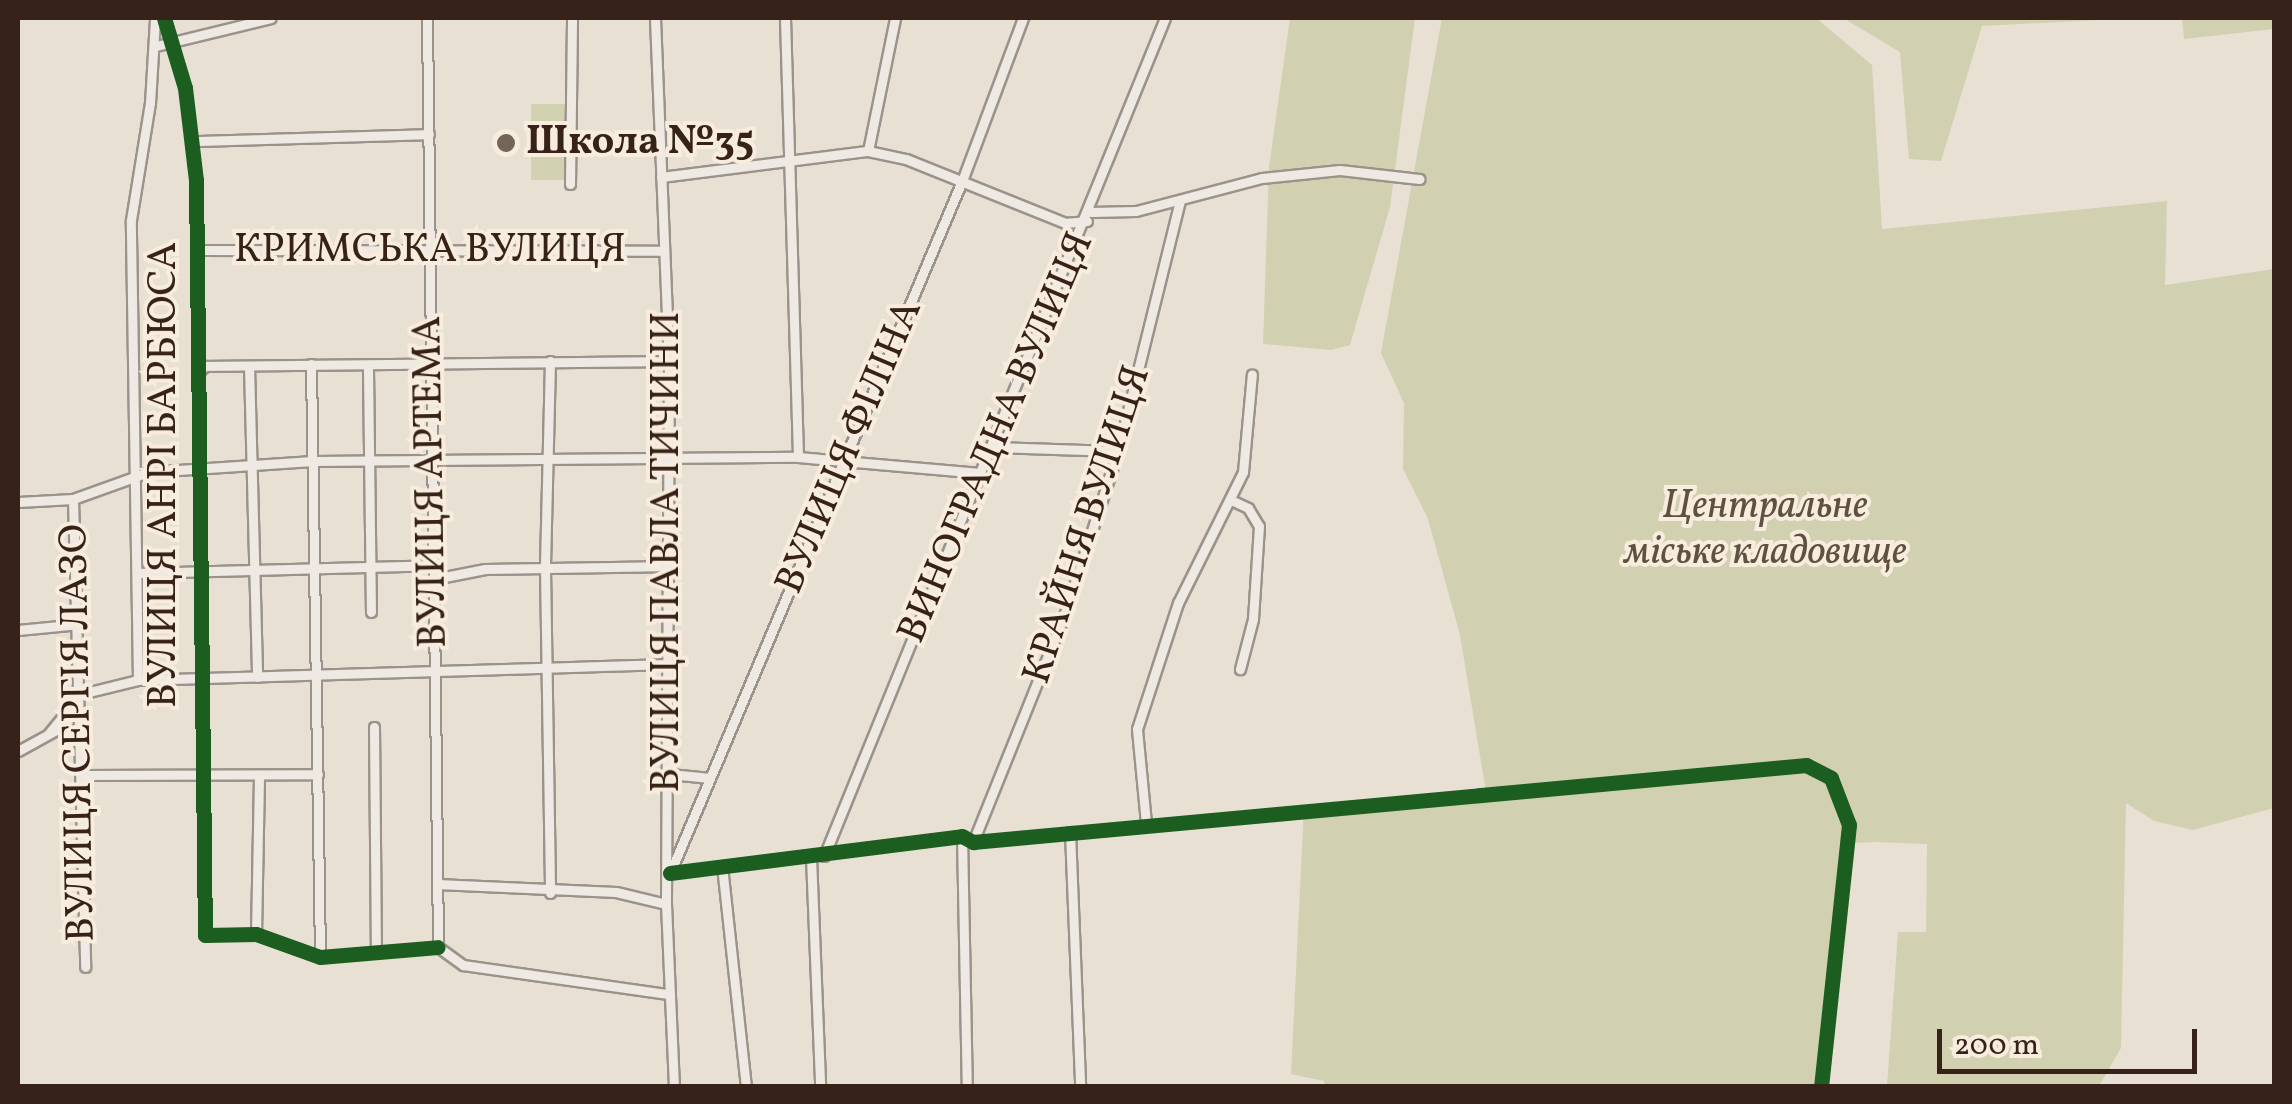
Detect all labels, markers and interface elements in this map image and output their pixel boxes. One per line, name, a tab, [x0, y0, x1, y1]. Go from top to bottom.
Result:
place label: Школа №35	[526, 119, 754, 167]
marker: Школа №35	[495, 132, 517, 154]
street label: ВИНОГРАДНА ВУЛИЦЯ	[889, 225, 1105, 651]
street label: КРИМСЬКА ВУЛИЦЯ	[234, 227, 626, 275]
street label: ВУЛИЦЯ АНРІ БАРБЮСА	[141, 242, 189, 708]
street label: ВУЛИЦЯ ФІЛІНА	[766, 293, 934, 601]
street label: ВУЛИЦЯ ПАВЛА ТИЧИНИ	[644, 311, 692, 793]
street label: ВУЛИЦЯ АРТЕМА	[405, 316, 459, 648]
street label: КРАЙНЯ ВУЛИЦЯ	[1014, 360, 1162, 690]
park label: Центральне міське кладовище	[1624, 483, 1906, 577]
street label: ВУЛИЦЯ СЕРГІЯ ЛАЗО	[51, 524, 107, 942]
scale bar	[1942, 1009, 2202, 1071]
text: 200 m	[1954, 1025, 2039, 1067]

